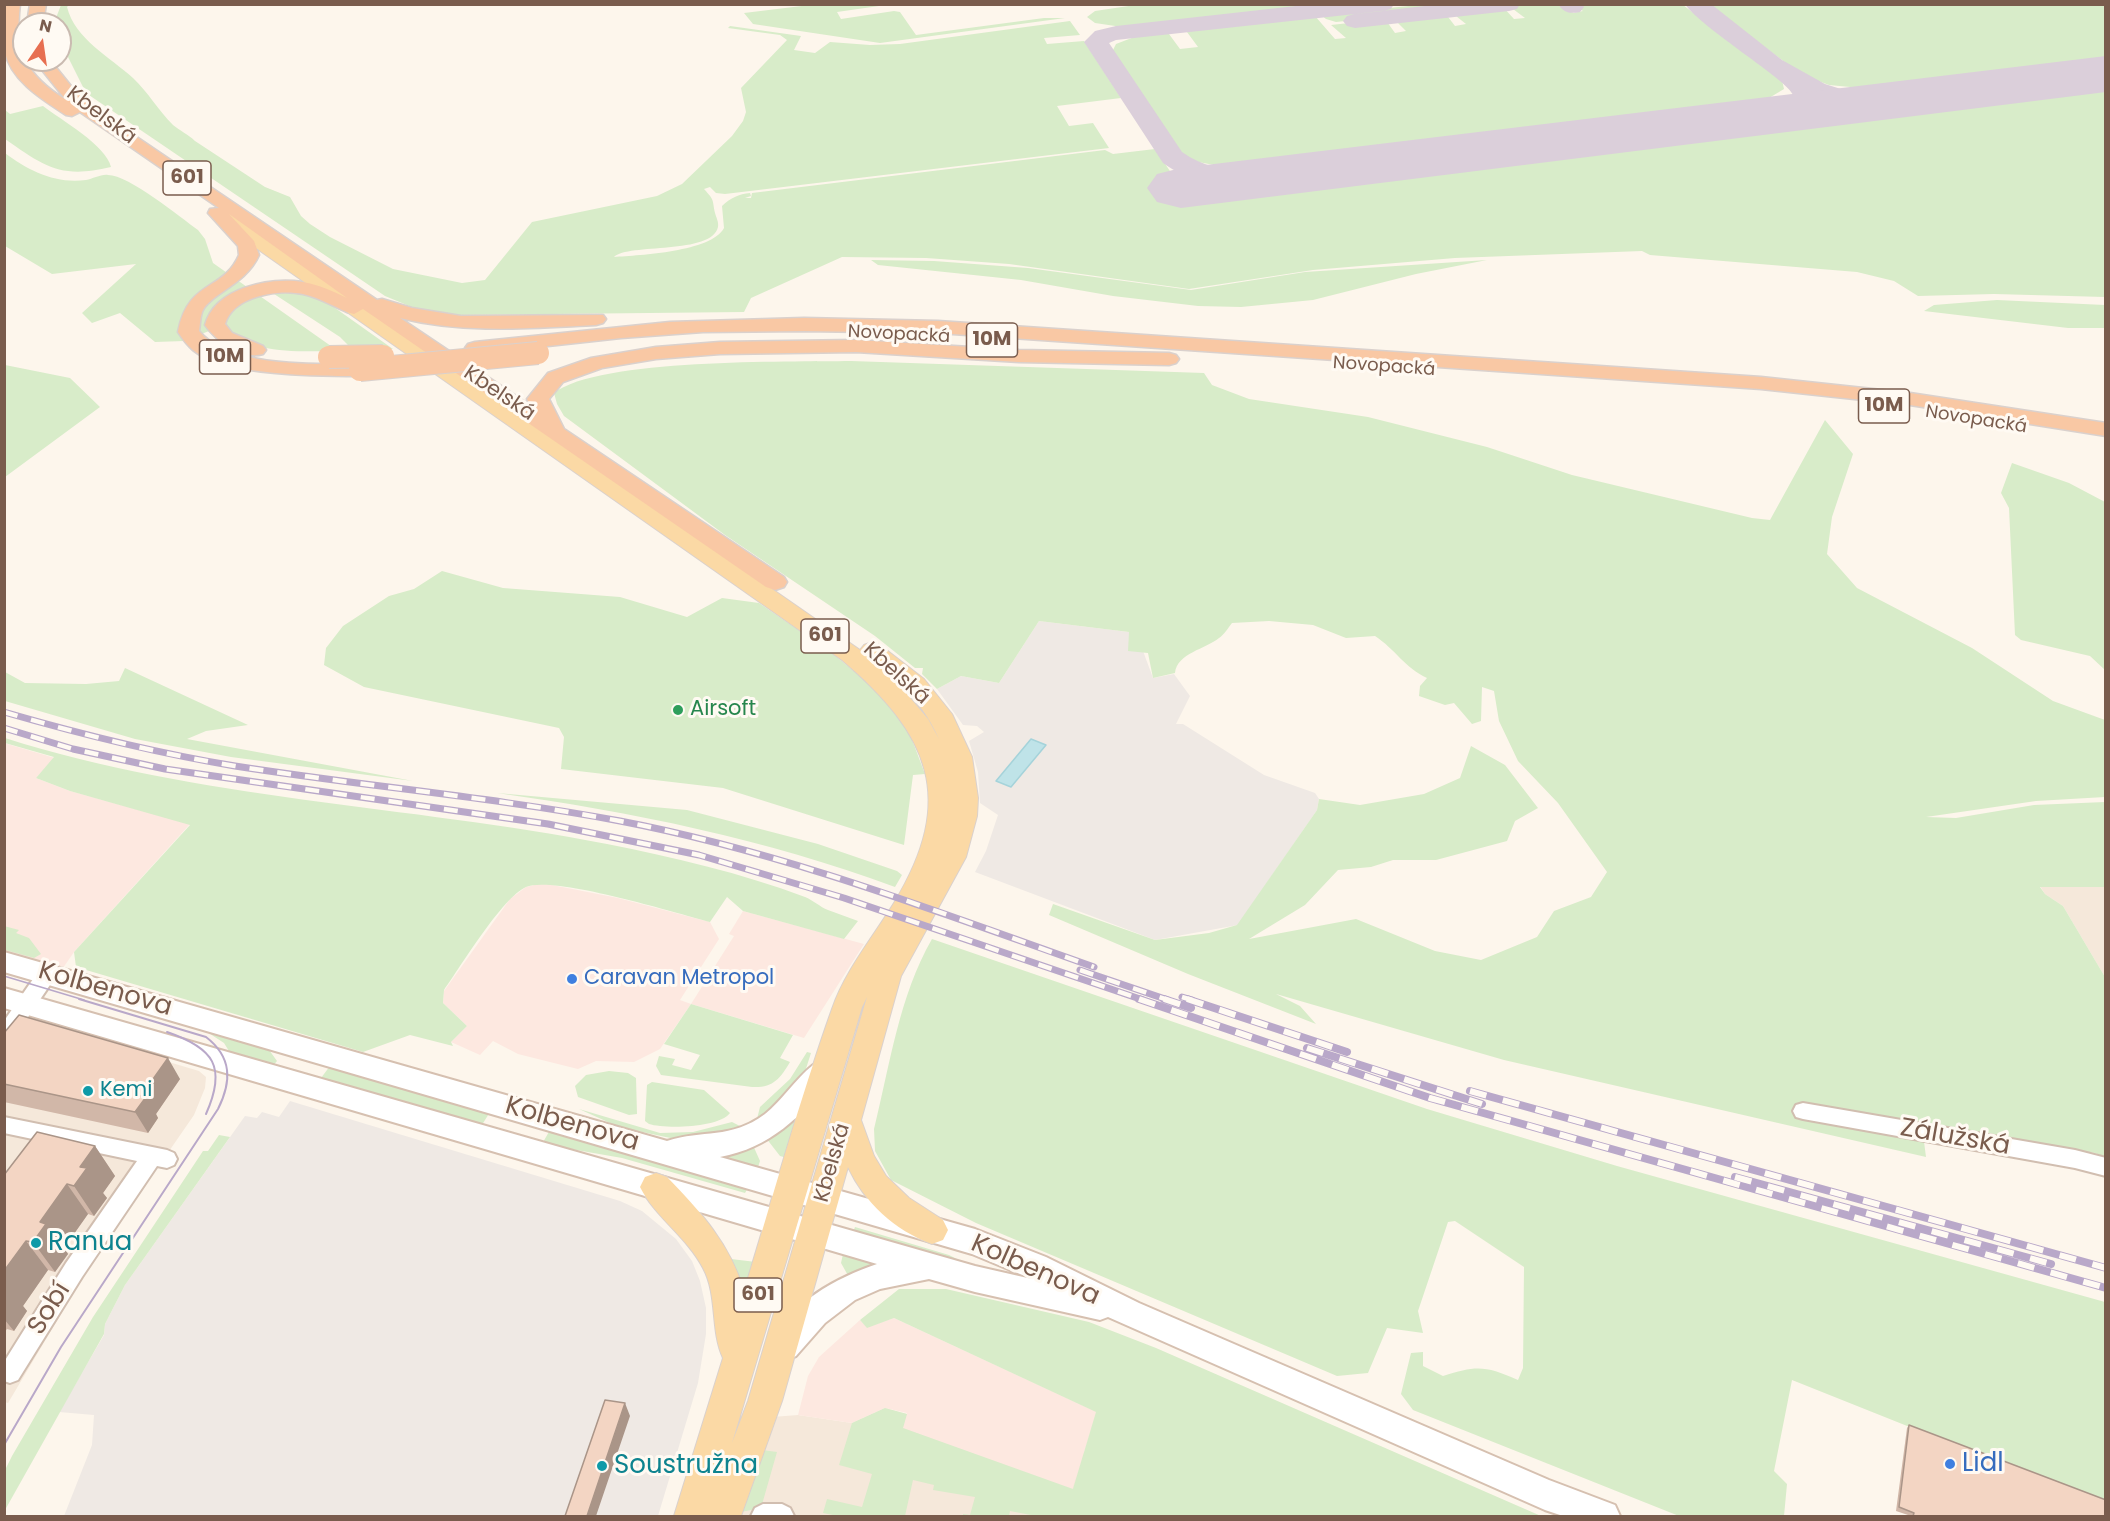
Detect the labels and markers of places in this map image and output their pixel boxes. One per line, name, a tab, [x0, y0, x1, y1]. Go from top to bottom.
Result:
place label: Airsoft	[690, 697, 756, 723]
marker: Airsoft	[671, 703, 685, 717]
place label: Caravan Metropol	[584, 966, 774, 992]
marker: Caravan Metropol	[565, 972, 579, 986]
place label: Kemi	[100, 1078, 152, 1104]
marker: Kemi	[81, 1084, 95, 1098]
place label: Ranua	[48, 1227, 132, 1259]
marker: Ranua	[29, 1236, 43, 1250]
place label: Lidl	[1962, 1448, 2004, 1480]
place label: Soustružna	[614, 1450, 758, 1482]
marker: Lidl	[1943, 1457, 1957, 1471]
marker: Soustružna	[595, 1459, 609, 1473]

